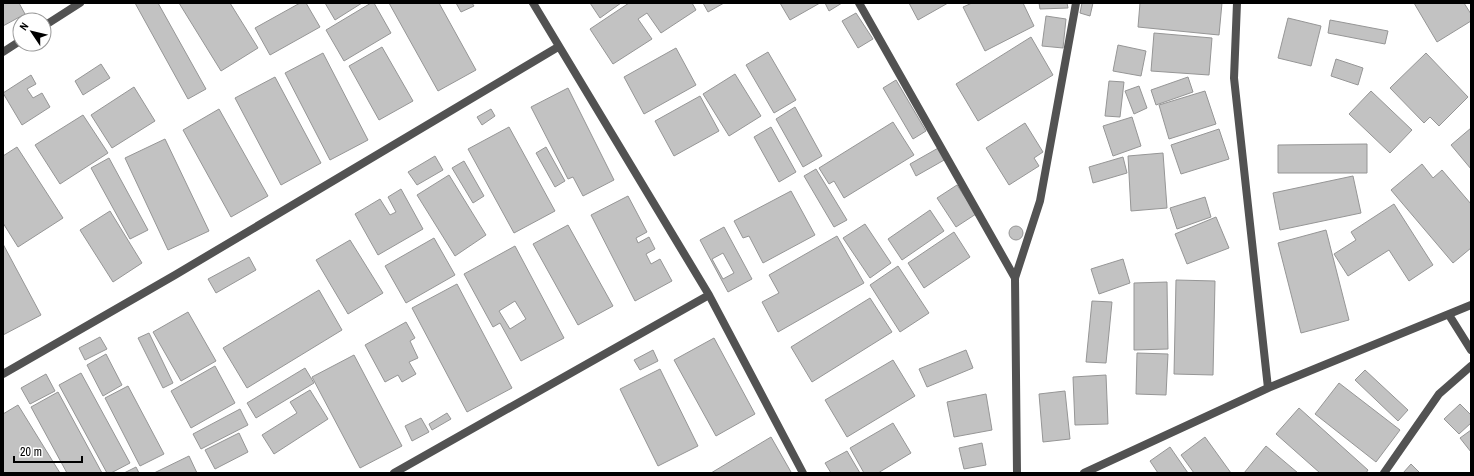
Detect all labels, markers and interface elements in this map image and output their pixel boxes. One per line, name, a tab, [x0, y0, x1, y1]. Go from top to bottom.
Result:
north arrow	[12, 12, 52, 52]
text: N	[16, 20, 31, 33]
scale bar	[14, 438, 82, 464]
text: 20 m	[20, 444, 42, 460]

